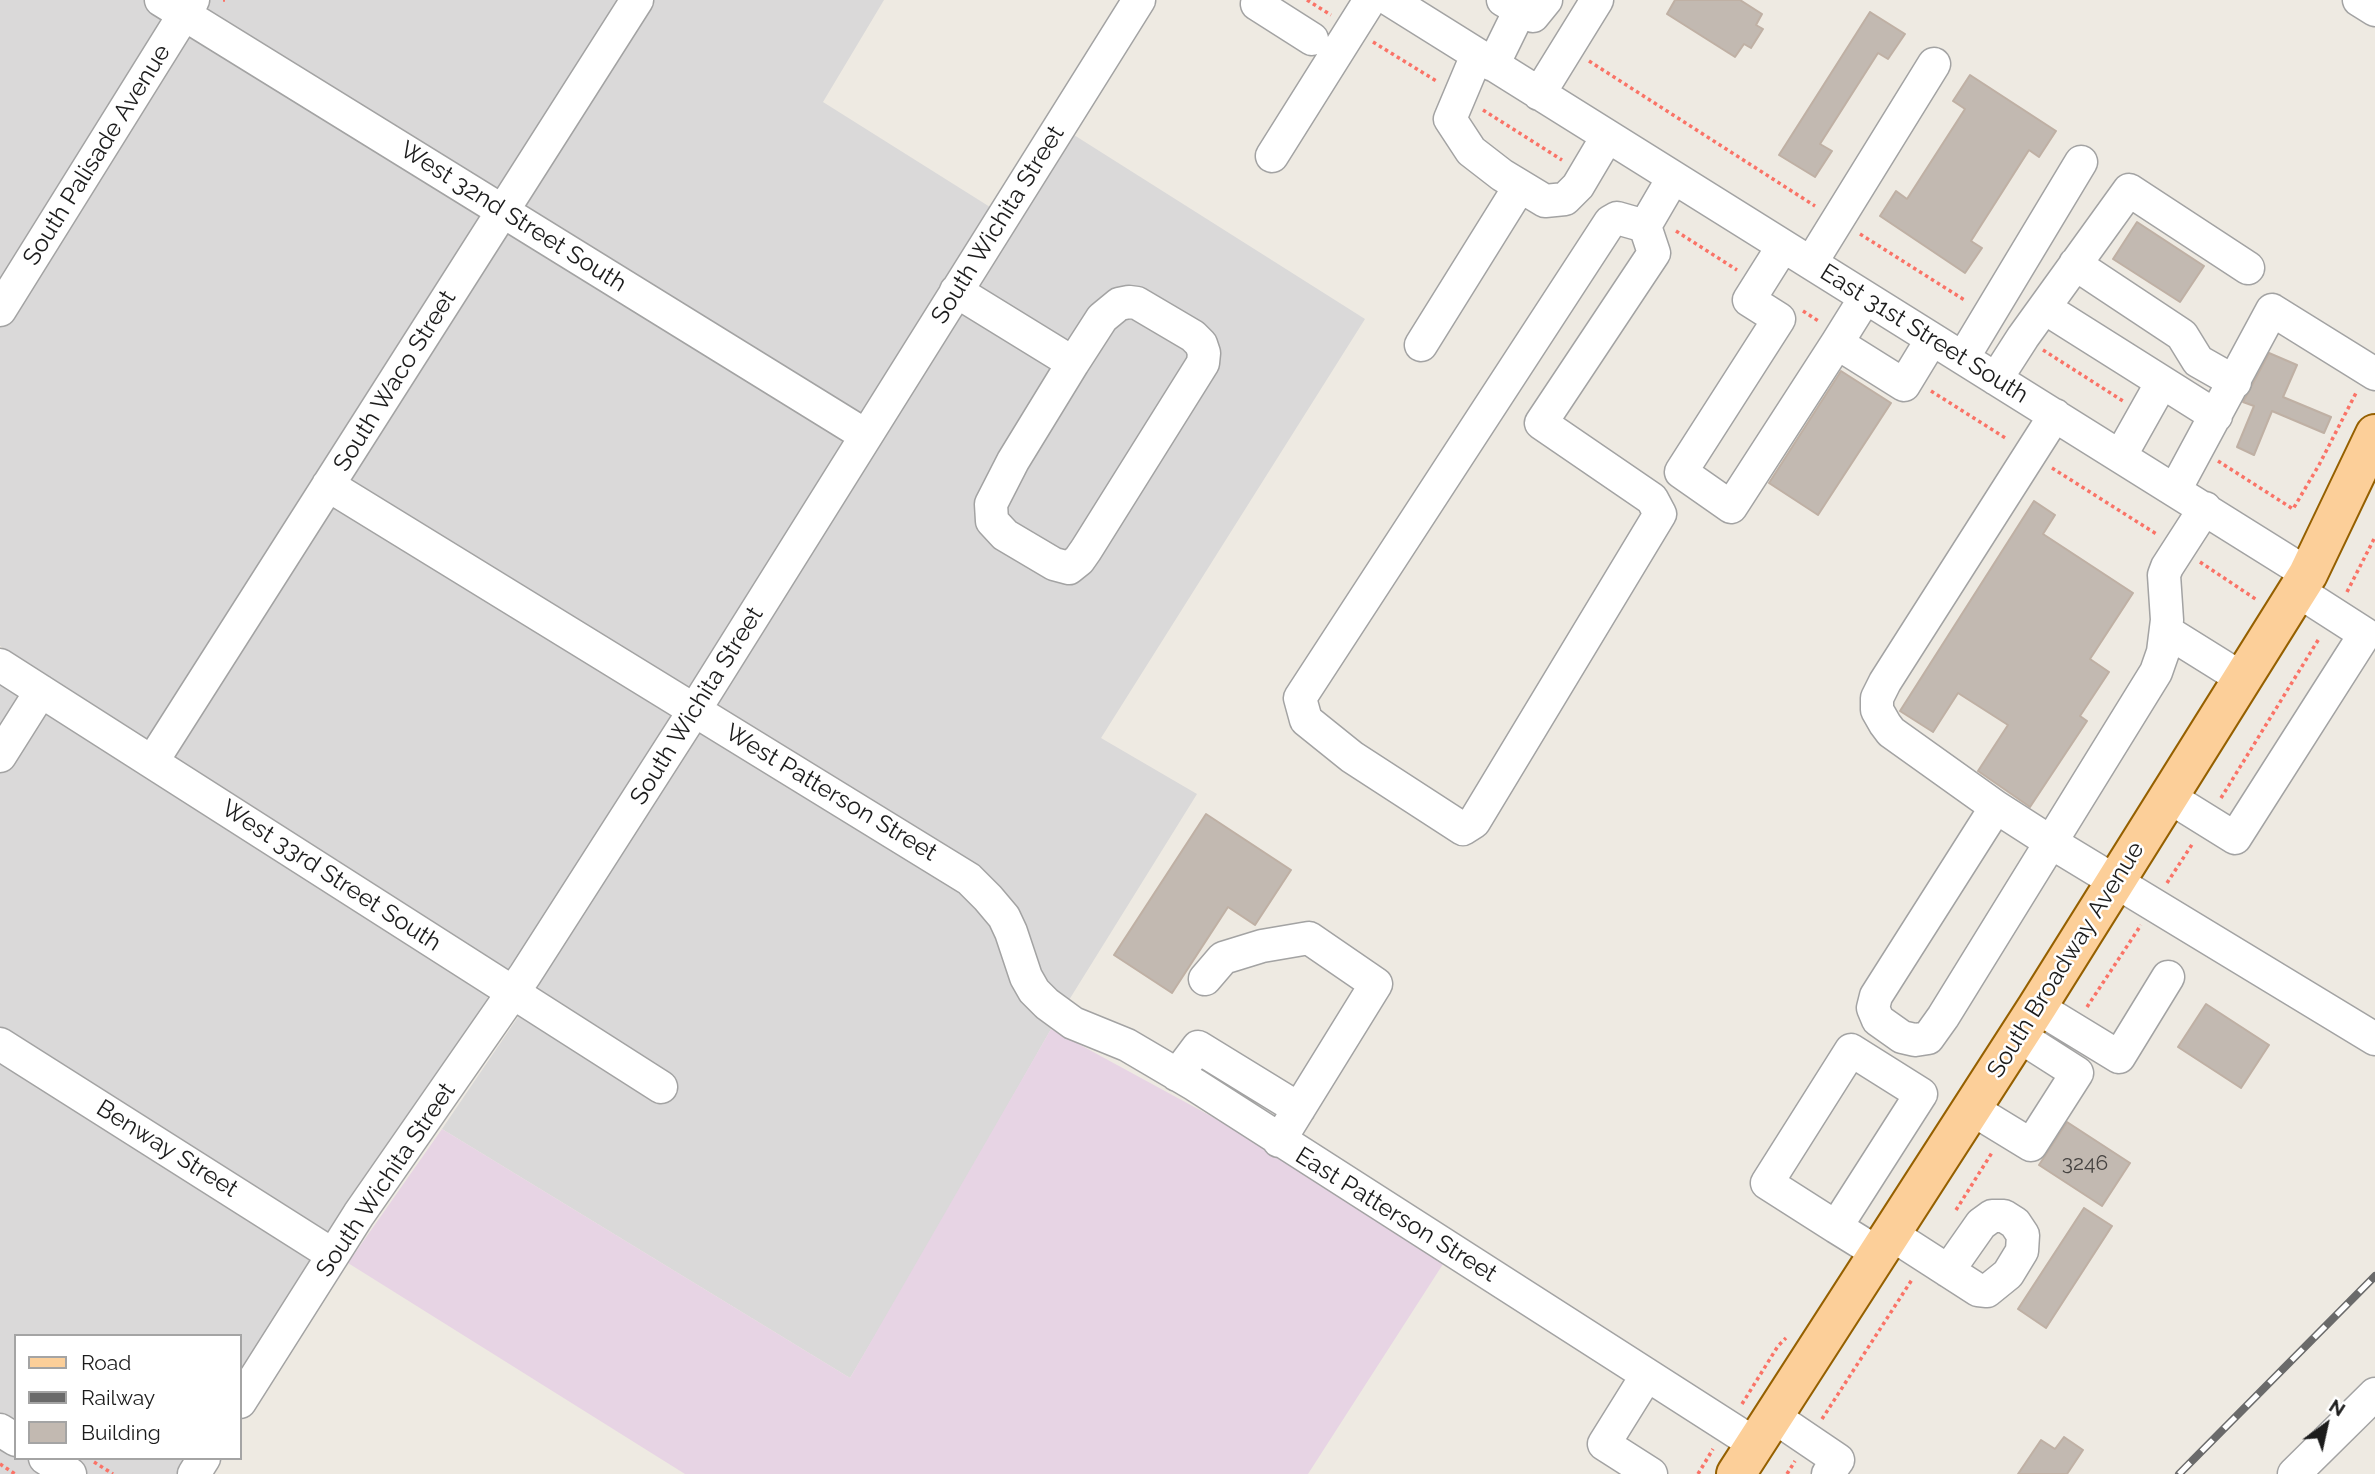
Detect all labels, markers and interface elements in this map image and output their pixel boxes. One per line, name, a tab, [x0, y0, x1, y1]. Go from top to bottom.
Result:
street label: South Palisade Avenue	[17, 39, 177, 271]
street label: South Wichita Street	[925, 121, 1071, 329]
street label: West 32nd Street South	[394, 136, 632, 298]
street label: East 31st Street South	[1815, 258, 2033, 410]
street label: South Waco Street	[328, 285, 462, 477]
street label: South Wichita Street	[624, 602, 770, 810]
street label: West Patterson Street	[720, 718, 942, 868]
street label: West 33rd Street South	[216, 794, 446, 958]
street label: South Broadway Avenue	[1982, 837, 2150, 1083]
street label: South Wichita Street	[310, 1078, 462, 1282]
street label: Benway Street	[91, 1094, 243, 1204]
street label: East Patterson Street	[1290, 1141, 1502, 1289]
house number: 3246	[2062, 1151, 2108, 1177]
legend	[14, 1334, 242, 1460]
text: Road	[81, 1350, 131, 1375]
text: Railway	[81, 1385, 155, 1410]
north arrow	[2291, 1390, 2361, 1460]
text: N	[2325, 1394, 2350, 1421]
text: Building	[81, 1420, 161, 1445]

